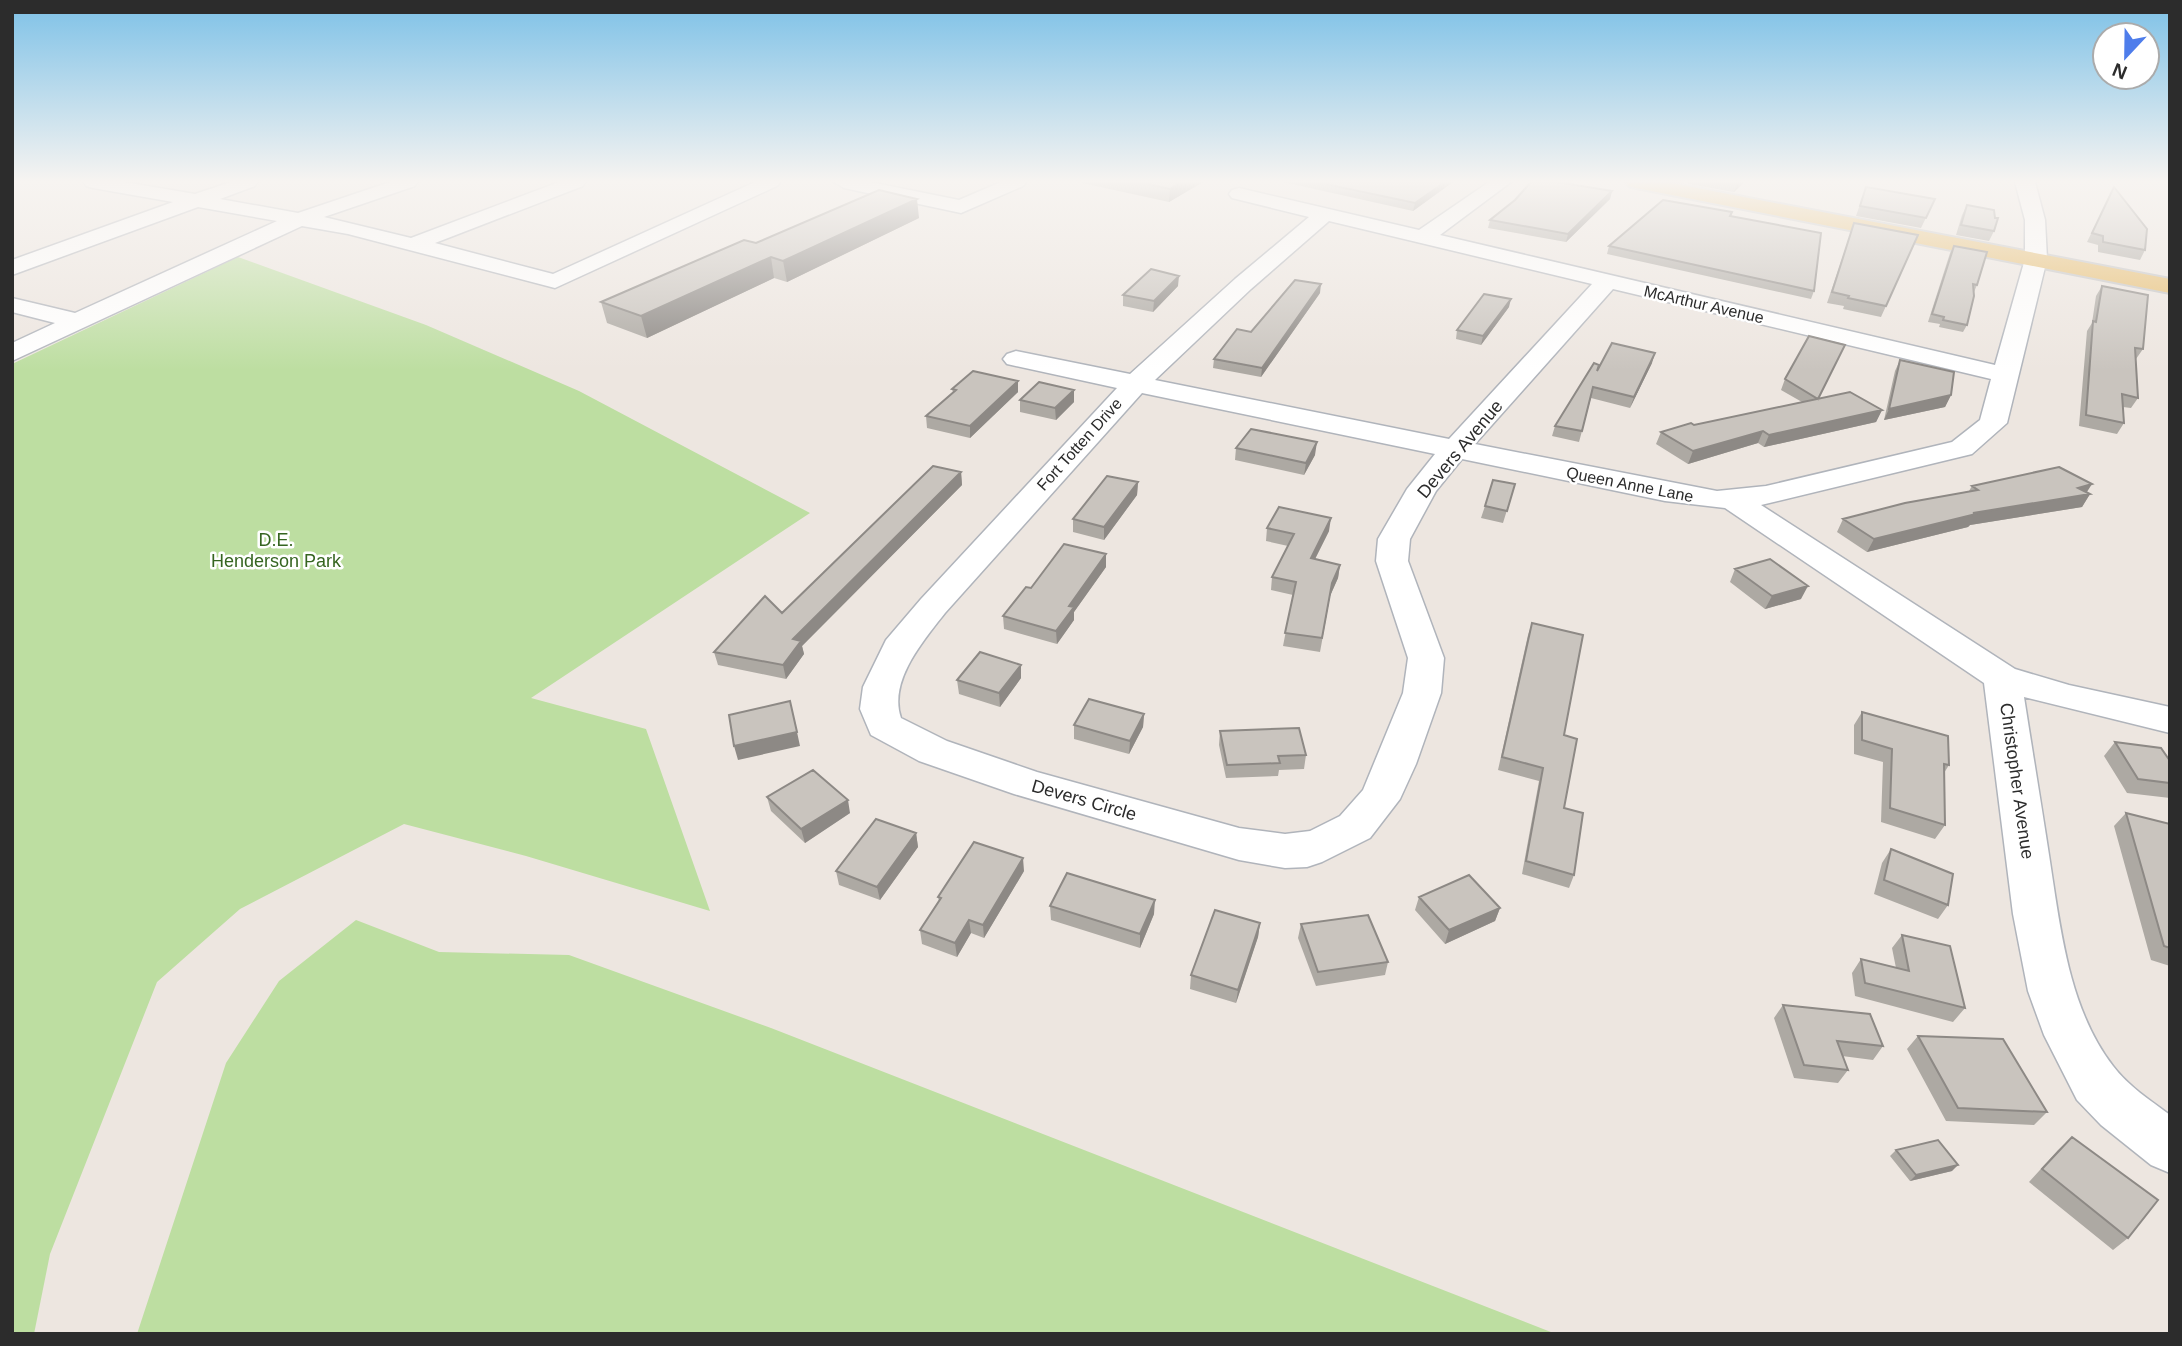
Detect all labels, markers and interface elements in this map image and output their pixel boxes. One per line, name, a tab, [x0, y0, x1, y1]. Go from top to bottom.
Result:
north arrow	[2091, 21, 2161, 91]
text: N	[2110, 59, 2130, 84]
street label: McArthur Avenue	[1642, 282, 1766, 327]
street label: Fort Totten Drive	[1034, 395, 1125, 494]
street label: Devers Avenue	[1413, 396, 1507, 502]
street label: Queen Anne Lane	[1565, 464, 1695, 505]
park label: D.E. Henderson Park	[211, 530, 342, 571]
street label: Christopher Avenue	[1996, 701, 2038, 861]
street label: Devers Circle	[1029, 775, 1139, 825]

